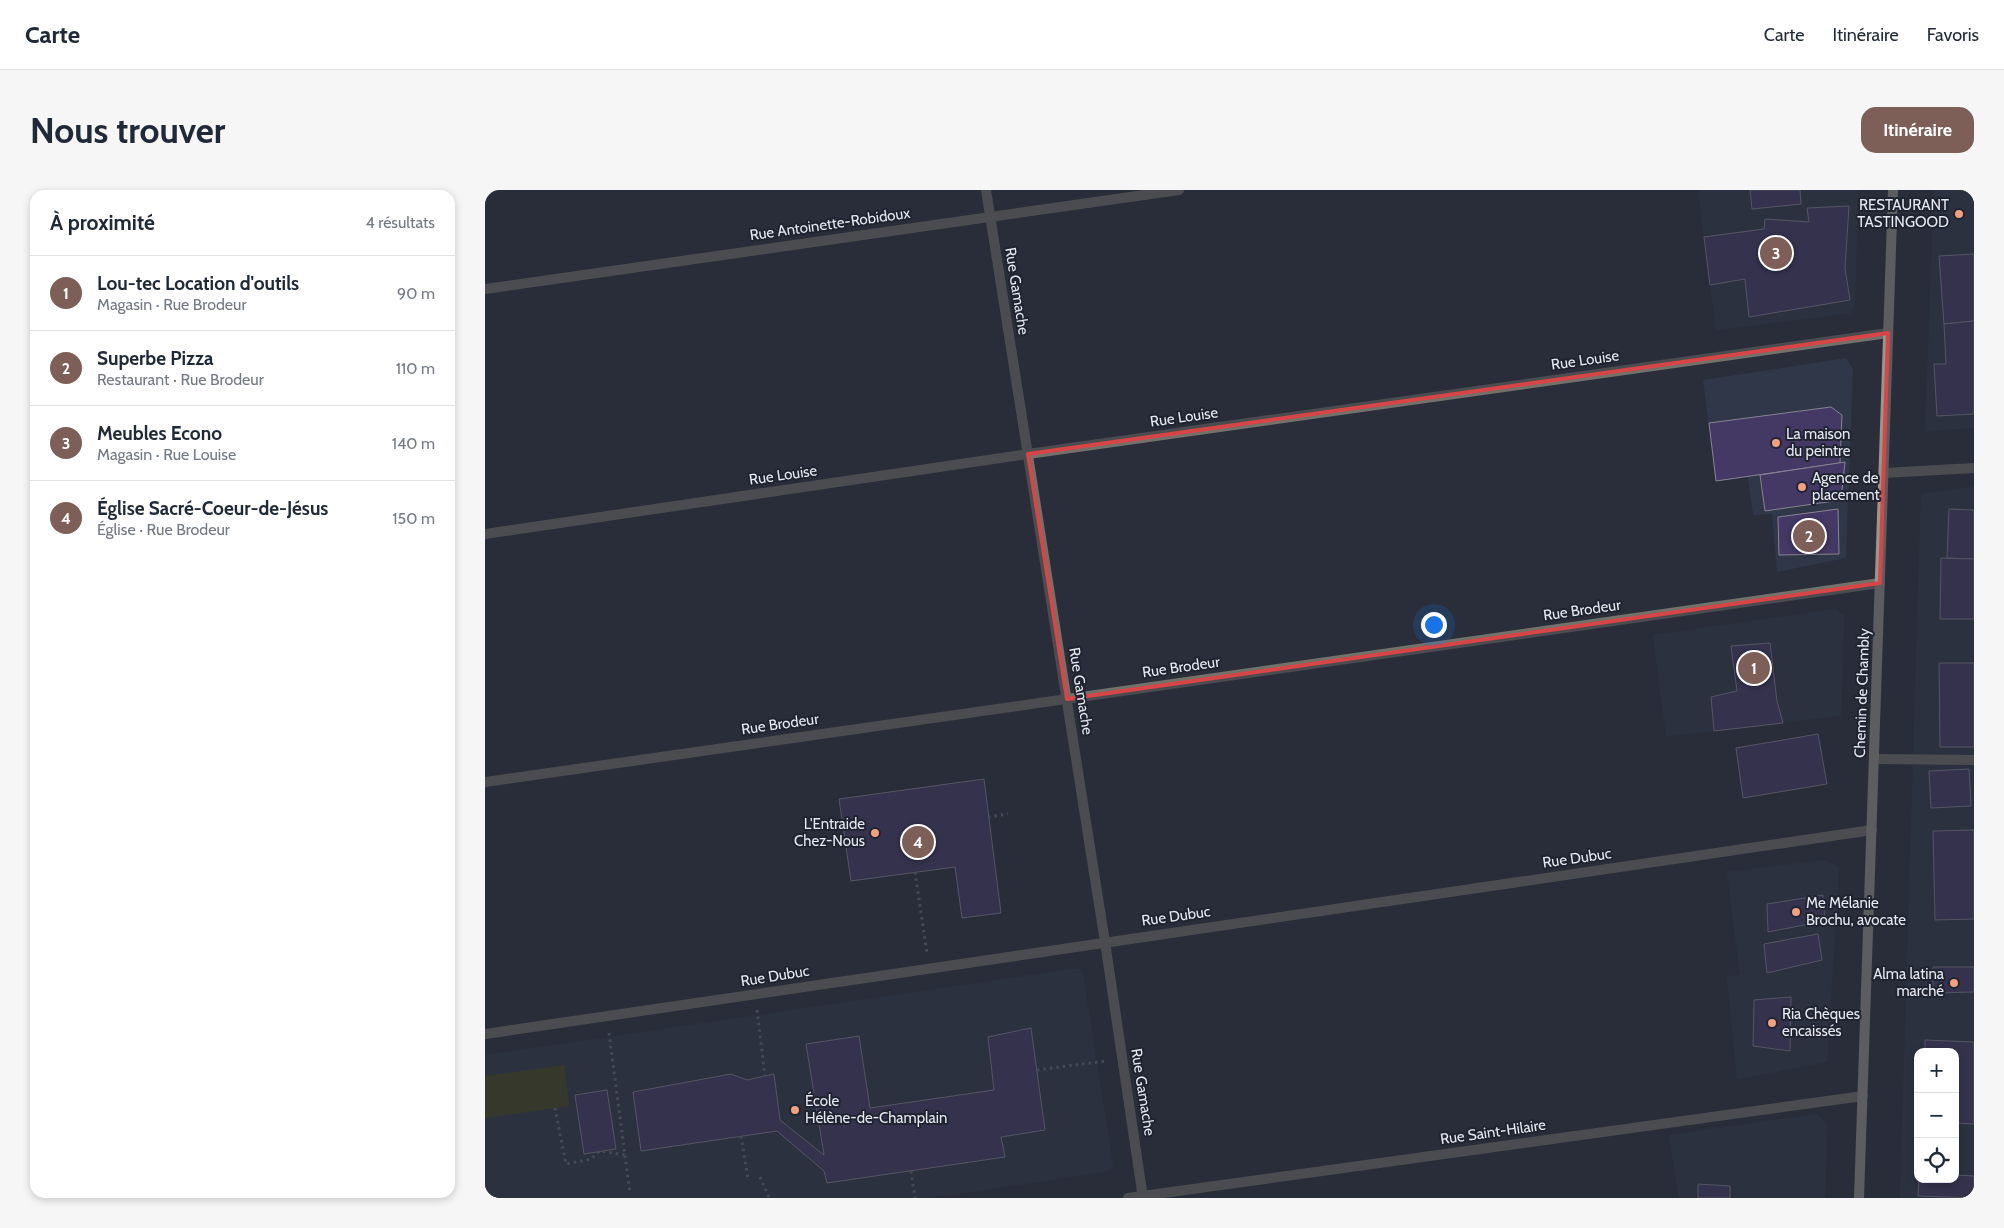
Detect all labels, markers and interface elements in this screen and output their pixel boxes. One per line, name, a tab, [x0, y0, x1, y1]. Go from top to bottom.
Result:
text: Carte	[25, 20, 80, 49]
text: Carte	[1764, 24, 1804, 46]
text: Itinéraire	[1832, 24, 1899, 46]
text: Favoris	[1927, 24, 1979, 46]
button: Itinéraire	[1861, 107, 1974, 153]
text: Nous trouver	[30, 109, 225, 152]
place label: RESTAURANT TASTINGOOD	[1857, 196, 1949, 231]
street label: Rue Antoinette-Robidoux	[749, 204, 911, 244]
marker: RESTAURANT TASTINGOOD	[1953, 208, 1965, 220]
text: À proximité	[50, 210, 155, 235]
text: 4 résultats	[365, 213, 435, 232]
pin: 3	[1760, 234, 1792, 272]
street label: Rue Gamache	[1001, 246, 1033, 336]
text: Lou-tec Location d'outils	[97, 272, 299, 295]
text: 1	[63, 284, 69, 303]
text: 90 m	[397, 284, 435, 303]
text: Magasin · Rue Brodeur	[97, 295, 246, 314]
street label: Rue Louise	[1550, 346, 1620, 374]
text: Superbe Pizza	[97, 347, 213, 370]
text: 2	[62, 359, 70, 378]
text: 110 m	[396, 359, 435, 378]
text: Restaurant · Rue Brodeur	[97, 370, 264, 389]
street label: Rue Louise	[1149, 403, 1219, 431]
text: Meubles Econo	[97, 422, 222, 445]
place label: La maison du peintre	[1786, 425, 1851, 460]
text: 3	[62, 434, 70, 453]
text: 140 m	[392, 434, 435, 453]
marker: La maison du peintre	[1770, 437, 1782, 449]
text: Magasin · Rue Louise	[97, 445, 236, 464]
street label: Rue Louise	[748, 461, 818, 489]
place label: Agence de placement	[1812, 469, 1880, 504]
marker: Agence de placement	[1796, 481, 1808, 493]
text: Église Sacré-Coeur-de-Jésus	[97, 497, 328, 520]
text: 4	[61, 509, 71, 528]
text: 150 m	[392, 509, 435, 528]
pin: 2	[1793, 517, 1825, 555]
text: Église · Rue Brodeur	[97, 520, 230, 539]
street label: Rue Brodeur	[1542, 596, 1622, 624]
your location	[1421, 612, 1447, 638]
street label: Chemin de Chambly	[1851, 628, 1873, 758]
street label: Rue Gamache	[1065, 646, 1097, 736]
pin: 1	[1738, 649, 1770, 687]
street label: Rue Brodeur	[1141, 653, 1221, 681]
street label: Rue Brodeur	[740, 710, 820, 738]
place label: L'Entraide Chez-Nous	[794, 815, 865, 850]
pin: 4	[902, 823, 934, 861]
marker: L'Entraide Chez-Nous	[869, 827, 881, 839]
street label: Rue Dubuc	[1541, 844, 1613, 872]
place label: Me Mélanie Brochu, avocate	[1806, 894, 1906, 929]
street label: Rue Dubuc	[1140, 902, 1212, 930]
marker: Me Mélanie Brochu, avocate	[1790, 906, 1802, 918]
street label: Rue Dubuc	[739, 962, 811, 990]
place label: Alma latina marché	[1873, 965, 1945, 1000]
marker: Alma latina marché	[1948, 977, 1960, 989]
place label: Ria Chèques encaissés	[1782, 1005, 1860, 1040]
marker: Ria Chèques encaissés	[1766, 1017, 1778, 1029]
street label: Rue Gamache	[1127, 1047, 1159, 1137]
map controls	[1914, 1048, 1959, 1183]
button: +	[1914, 1048, 1959, 1093]
place label: École Hélène-de-Champlain	[805, 1091, 947, 1127]
button: −	[1914, 1093, 1959, 1138]
marker: École Hélène-de-Champlain	[789, 1104, 801, 1116]
street label: Rue Saint-Hilaire	[1439, 1116, 1547, 1148]
button: locate	[1914, 1138, 1959, 1183]

